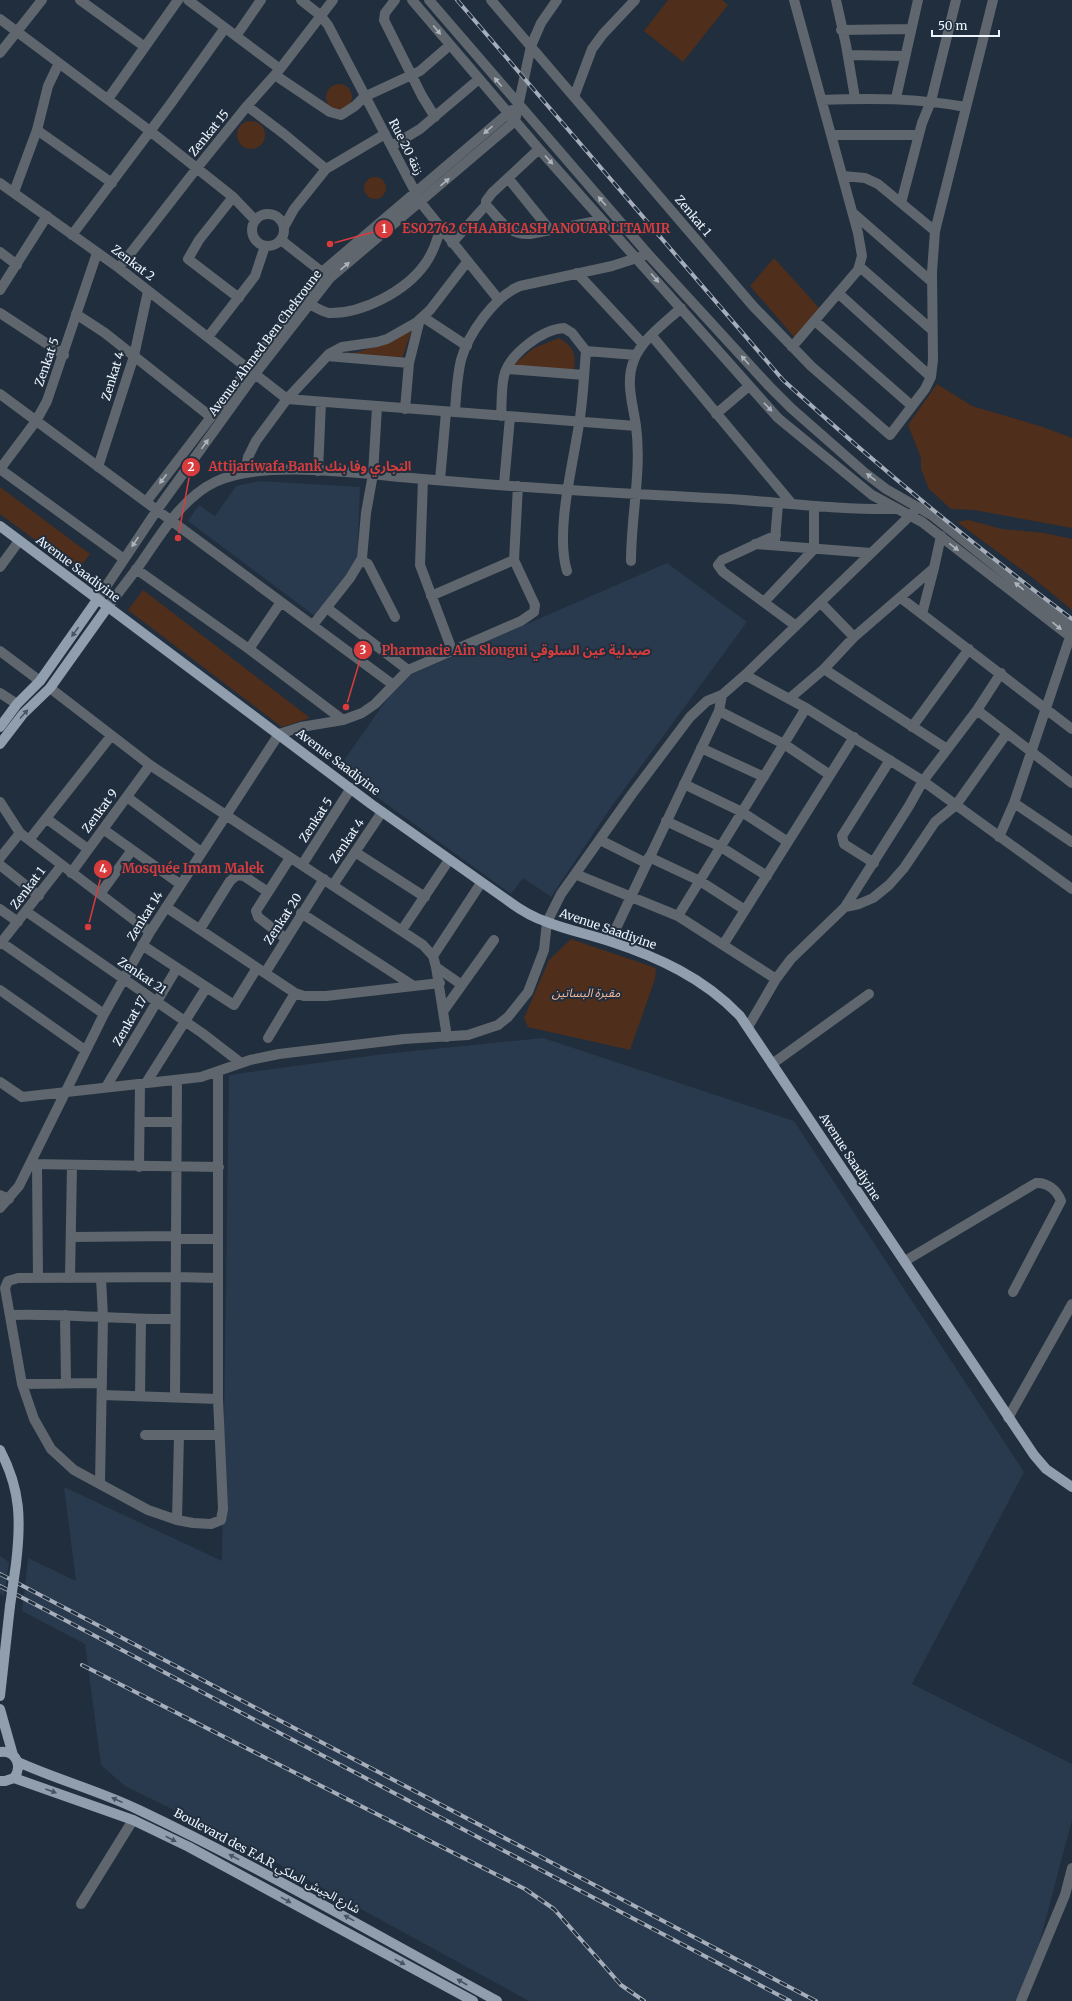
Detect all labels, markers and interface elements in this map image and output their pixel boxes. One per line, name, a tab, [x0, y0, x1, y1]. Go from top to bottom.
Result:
scale bar	[932, 12, 999, 38]
text: 50 m	[938, 18, 967, 33]
one-way arrow	[433, 24, 442, 35]
one-way arrow	[494, 76, 503, 87]
street label: Zenkat 15	[185, 106, 232, 159]
street label: Rue 20 زنقة	[386, 116, 427, 177]
one-way arrow	[483, 126, 494, 135]
one-way arrow	[545, 155, 554, 166]
one-way arrow	[440, 178, 449, 187]
street label: Zenkat 1	[672, 192, 715, 240]
one-way arrow	[598, 196, 607, 206]
callout: ES02762 CHAABICASH ANOUAR LITAMIR	[374, 216, 678, 241]
text: ES02762 CHAABICASH ANOUAR LITAMIR	[402, 220, 671, 237]
text: 1	[381, 221, 387, 236]
street label: Zenkat 2	[109, 241, 158, 284]
one-way arrow	[340, 261, 351, 270]
street label: Avenue Ahmed Ben Chekroune	[204, 267, 324, 419]
one-way arrow	[650, 273, 659, 283]
street label: Zenkat 5	[31, 336, 62, 388]
street label: Zenkat 4	[98, 349, 127, 402]
one-way arrow	[741, 355, 750, 365]
one-way arrow	[763, 402, 773, 412]
one-way arrow	[200, 439, 209, 450]
callout: Attijariwafa Bank التجاري وفا بنك	[181, 454, 420, 479]
text: Attijariwafa Bank التجاري وفا بنك	[208, 458, 411, 477]
text: 2	[187, 459, 195, 474]
one-way arrow	[866, 473, 876, 481]
one-way arrow	[159, 474, 167, 485]
street label: Avenue Saadiyine	[33, 532, 123, 605]
one-way arrow	[131, 537, 139, 548]
one-way arrow	[948, 542, 959, 551]
one-way arrow	[1014, 581, 1025, 590]
one-way arrow	[1051, 622, 1062, 631]
one-way arrow	[71, 627, 79, 638]
callout: Pharmacie Ain Slougui صيدلية عين السلوقي	[353, 638, 658, 663]
text: 3	[360, 642, 367, 657]
text: Pharmacie Ain Slougui صيدلية عين السلوقي	[381, 642, 651, 661]
one-way arrow	[19, 708, 28, 719]
street label: Avenue Saadiyine	[293, 725, 383, 798]
street label: Zenkat 9	[79, 786, 121, 836]
street label: Zenkat 5	[296, 795, 336, 845]
street label: Zenkat 4	[326, 815, 367, 866]
callout: Mosquée Imam Malek	[93, 856, 272, 881]
text: Mosquée Imam Malek	[122, 860, 265, 877]
text: 4	[99, 861, 107, 876]
street label: Zenkat 1	[7, 863, 49, 912]
street label: Zenkat 14	[123, 888, 166, 943]
street label: Zenkat 20	[260, 890, 305, 947]
street label: Avenue Saadiyine	[557, 905, 659, 952]
street label: Zenkat 21	[115, 954, 170, 998]
park label: مقبرة البساتين	[552, 985, 621, 1000]
street label: Zenkat 17	[109, 993, 150, 1048]
street label: Avenue Saadiyine	[816, 1109, 884, 1203]
one-way arrow	[45, 1788, 57, 1794]
one-way arrow	[111, 1797, 123, 1803]
street label: Boulevard des F.A.R شارع الجيش الملكي	[170, 1805, 363, 1919]
one-way arrow	[166, 1836, 177, 1842]
one-way arrow	[229, 1854, 240, 1861]
one-way arrow	[280, 1896, 292, 1903]
one-way arrow	[343, 1915, 355, 1922]
one-way arrow	[394, 1959, 406, 1965]
one-way arrow	[457, 1979, 468, 1985]

